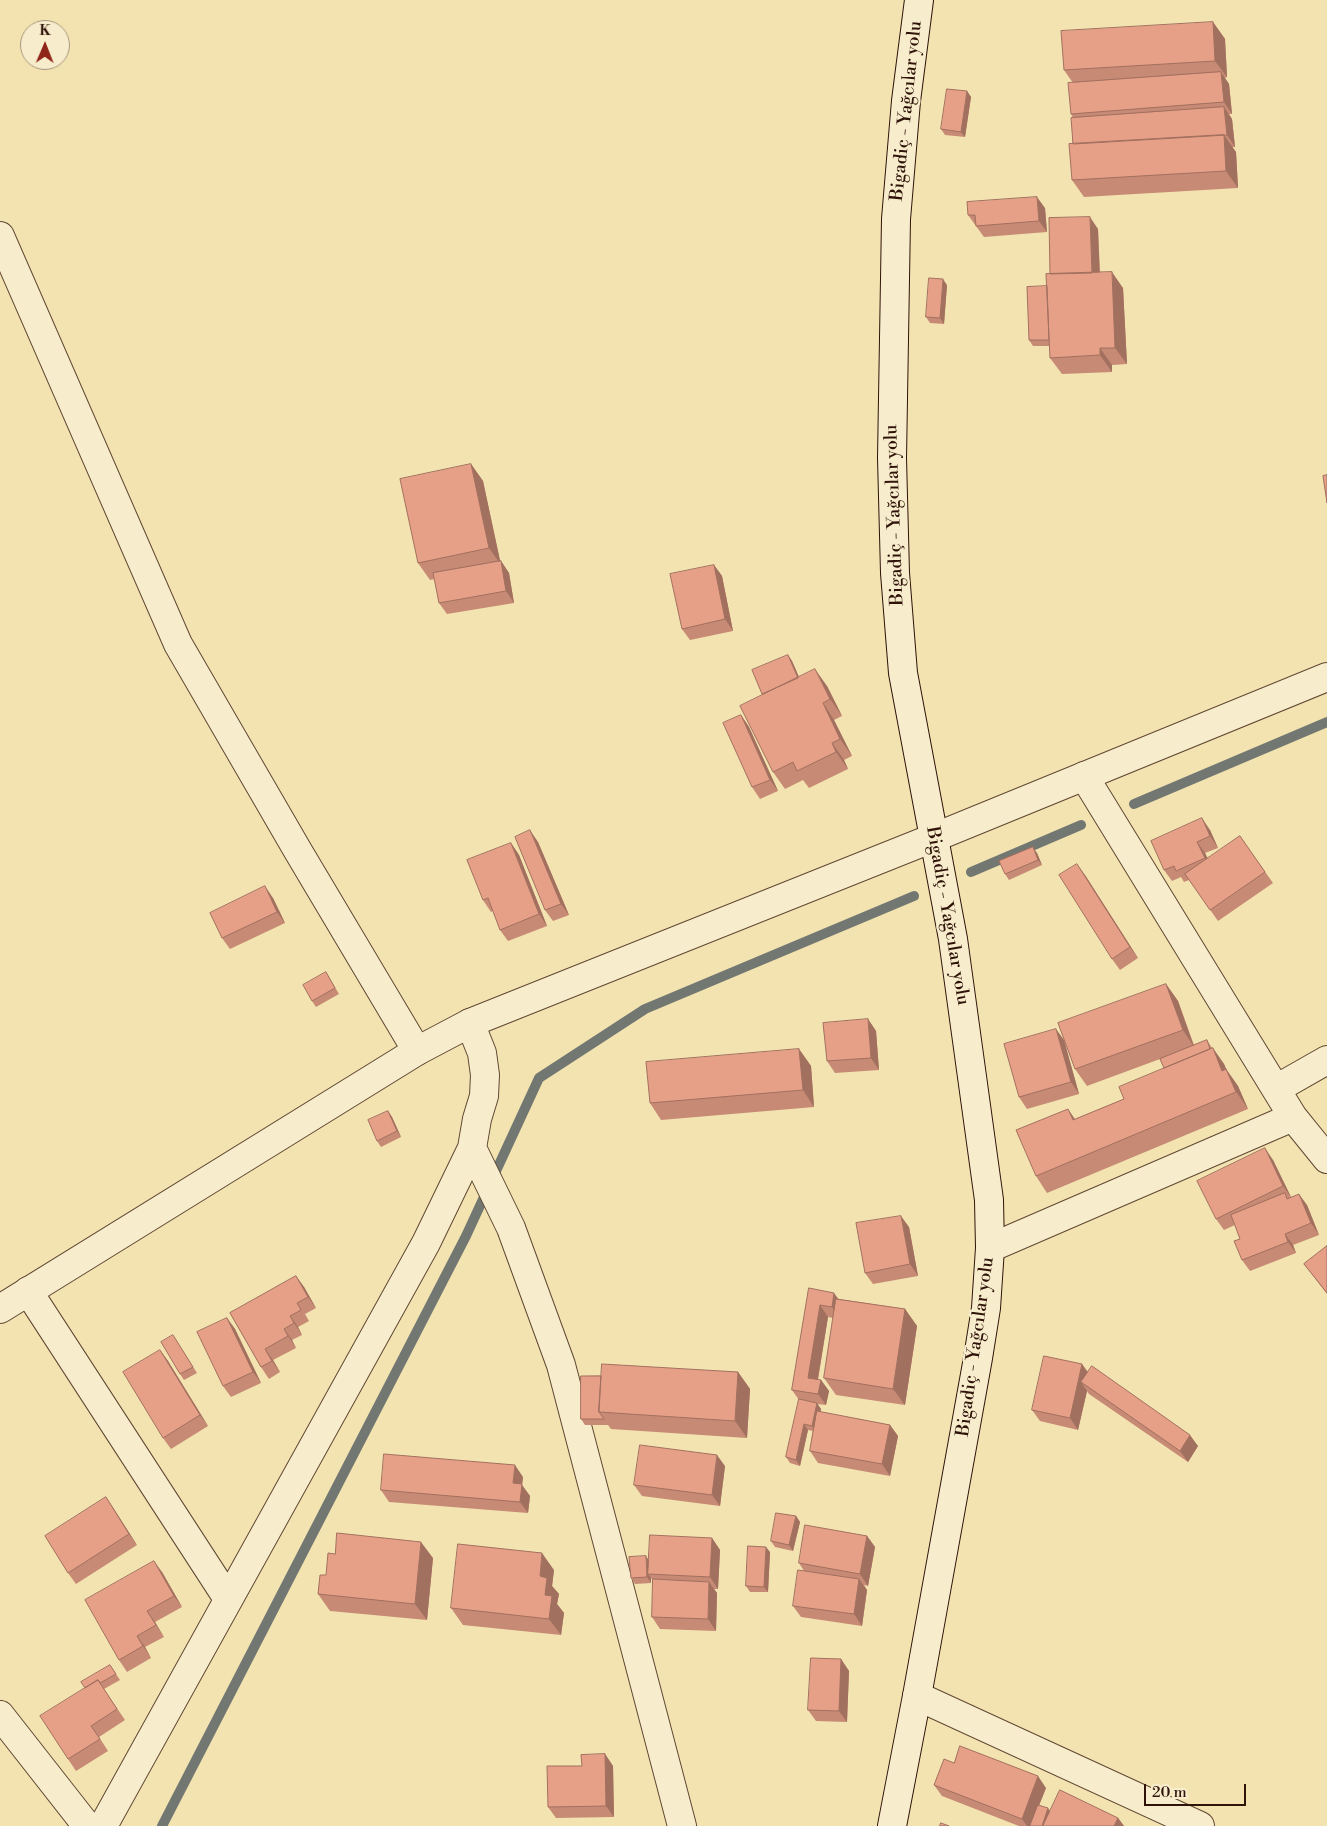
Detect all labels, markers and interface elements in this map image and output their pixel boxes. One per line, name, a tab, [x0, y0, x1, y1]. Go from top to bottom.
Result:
north arrow	[20, 20, 70, 70]
street label: Bigadiç - Yağcılar yolu	[887, 20, 927, 202]
text: K	[39, 22, 51, 40]
street label: Bigadiç - Yağcılar yolu	[881, 424, 909, 606]
street label: Bigadiç - Yağcılar yolu	[921, 825, 973, 1007]
street label: Bigadiç - Yağcılar yolu	[953, 1256, 999, 1438]
scale bar	[1147, 1774, 1250, 1806]
text: 20 m	[1152, 1783, 1187, 1802]

